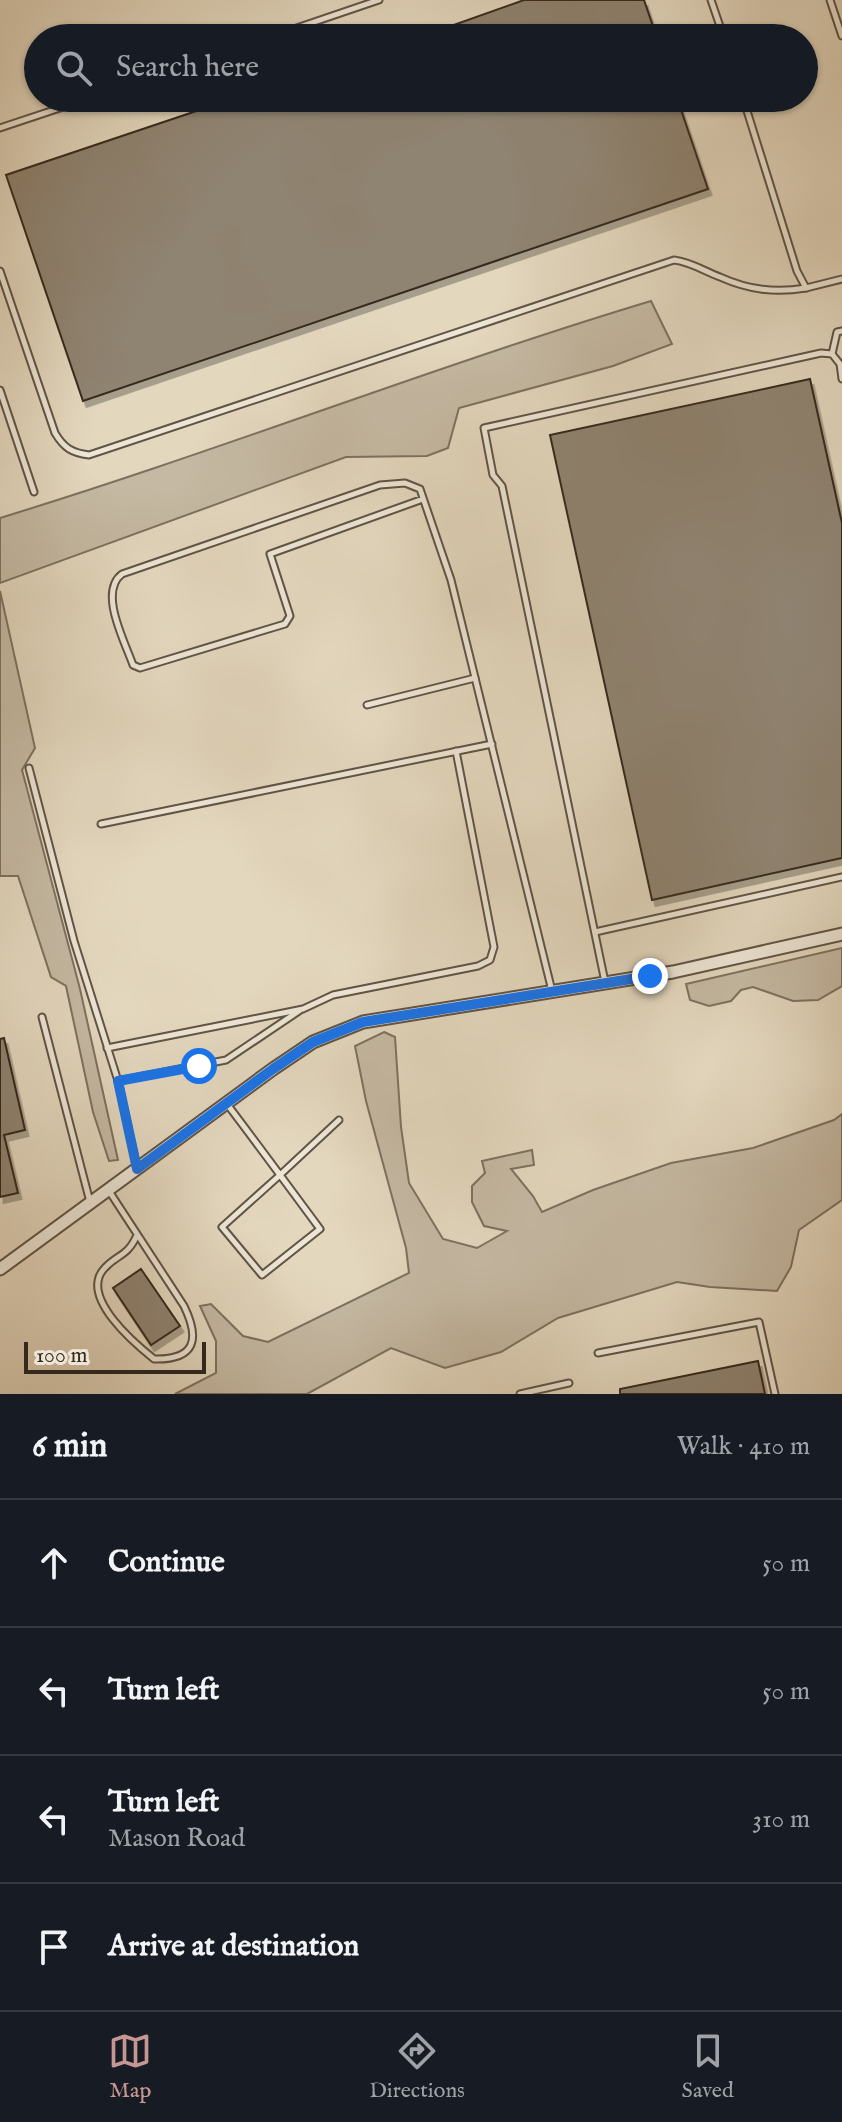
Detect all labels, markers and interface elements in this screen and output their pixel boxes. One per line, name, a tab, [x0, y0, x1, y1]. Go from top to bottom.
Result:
search box	[24, 24, 818, 112]
icon: search	[52, 46, 96, 90]
text: Search here	[116, 49, 259, 87]
route end	[632, 958, 668, 994]
route start	[181, 1048, 217, 1084]
scale bar	[24, 1338, 206, 1374]
text: 100 m	[36, 1342, 88, 1370]
text: 6 min	[32, 1425, 107, 1468]
text: Walk · 410 m	[677, 1430, 810, 1463]
icon: ahead	[32, 1541, 76, 1585]
text: Continue	[108, 1544, 225, 1582]
text: 50 m	[762, 1547, 810, 1580]
icon: left	[32, 1669, 76, 1713]
text: Turn left	[108, 1672, 219, 1710]
text: 50 m	[762, 1675, 810, 1708]
text: Turn left	[108, 1784, 219, 1822]
icon: left	[32, 1797, 76, 1841]
text: 310 m	[752, 1803, 810, 1836]
text: Mason Road	[108, 1822, 245, 1855]
icon: arrive	[32, 1925, 76, 1969]
text: Arrive at destination	[108, 1928, 359, 1966]
tab: Map	[108, 2029, 152, 2105]
tab: Directions	[369, 2029, 465, 2105]
tab: Saved	[682, 2029, 734, 2105]

